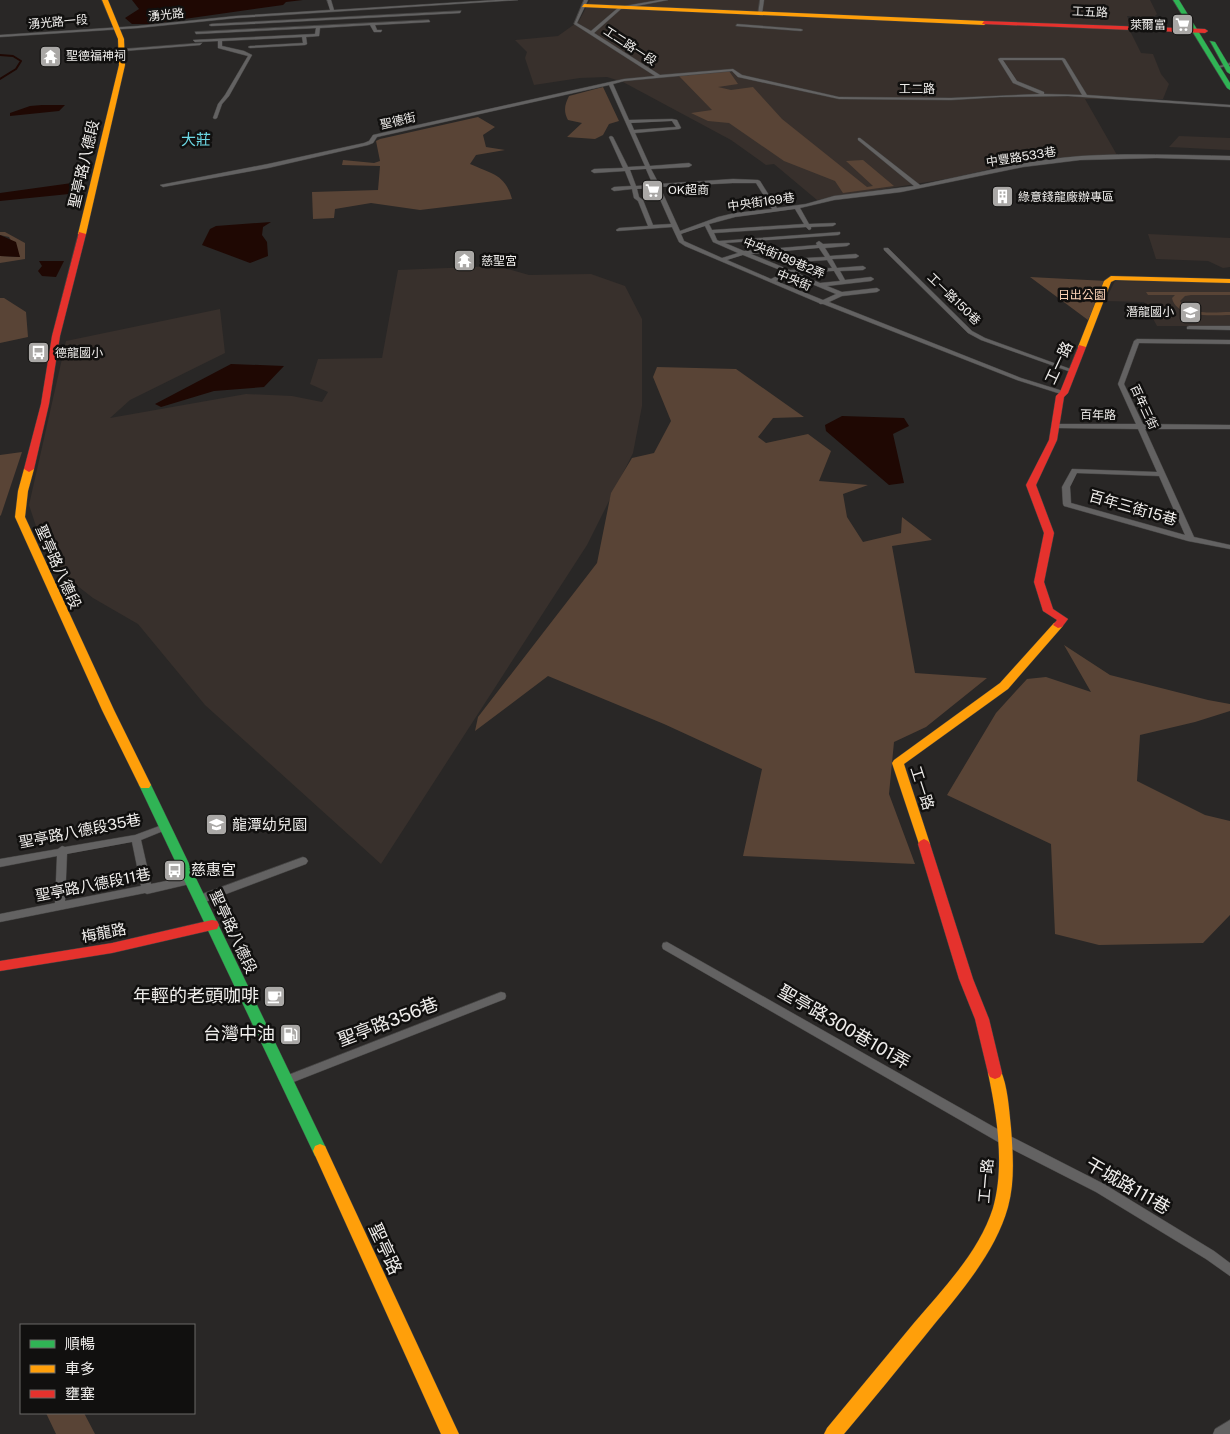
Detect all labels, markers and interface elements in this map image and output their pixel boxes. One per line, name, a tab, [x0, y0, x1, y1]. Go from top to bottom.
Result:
street label: 工五路	[1072, 4, 1108, 20]
street label: 湧光路	[147, 6, 185, 24]
street label: 湧光路一段	[27, 12, 89, 32]
supermarket icon: 萊爾富	[1170, 13, 1194, 37]
place label: 萊爾富	[1130, 18, 1166, 32]
street label: 工二路一段	[601, 24, 659, 68]
temple icon: 聖德福神祠	[38, 44, 62, 68]
place label: 聖德福神祠	[66, 49, 126, 63]
street label: 工二路	[899, 82, 935, 96]
street label: 聖德街	[379, 110, 417, 132]
street label: 聖亭路八德段	[65, 118, 102, 210]
district label: 大莊	[181, 131, 211, 148]
street label: 中豐路533巷	[985, 145, 1057, 169]
supermarket icon: OK超商	[640, 178, 664, 202]
place label: OK超商	[668, 183, 709, 197]
building icon: 綠意錢龍廠辦專區	[990, 185, 1014, 209]
street label: 中央街169巷	[726, 190, 796, 214]
place label: 綠意錢龍廠辦專區	[1018, 190, 1114, 204]
street label: 中央街189巷2弄	[741, 234, 827, 282]
temple icon: 慈聖宮	[453, 249, 477, 273]
place label: 慈聖宮	[481, 254, 517, 268]
street label: 中央街	[775, 266, 813, 294]
street label: 工一路150巷	[925, 270, 983, 328]
park label: 日出公園	[1058, 288, 1106, 302]
school or university icon: 潛龍國小	[1178, 300, 1202, 324]
place label: 潛龍國小	[1126, 305, 1174, 319]
street label: 工一路	[1041, 339, 1076, 387]
bus stop icon: 德龍國小	[27, 341, 51, 365]
place label: 德龍國小	[55, 346, 103, 360]
street label: 百年三街	[1128, 382, 1160, 432]
street label: 百年路	[1080, 408, 1116, 422]
street label: 百年三街15巷	[1087, 487, 1179, 528]
street label: 聖亭路八德段	[32, 522, 85, 611]
street label: 工一路	[907, 764, 938, 812]
street label: 聖亭路八德段35巷	[17, 810, 142, 851]
school or university icon: 龍潭幼兒園	[204, 813, 228, 837]
place label: 龍潭幼兒園	[232, 816, 307, 833]
bus stop icon: 慈惠宮	[163, 858, 187, 882]
place label: 慈惠宮	[191, 861, 236, 878]
street label: 聖亭路八德段11巷	[34, 865, 152, 904]
street label: 聖亭路八德段	[207, 887, 260, 976]
street label: 梅龍路	[80, 920, 128, 945]
street label: 聖亭路300巷101弄	[775, 980, 914, 1073]
cafe icon: 年輕的老頭咖啡	[263, 984, 287, 1008]
place label: 年輕的老頭咖啡	[133, 985, 259, 1006]
street label: 聖亭路356巷	[335, 993, 441, 1050]
fuel station icon: 台灣中油	[279, 1022, 303, 1046]
place label: 台灣中油	[203, 1023, 275, 1044]
street label: 干城路111巷	[1082, 1153, 1174, 1218]
street label: 工一路	[975, 1158, 996, 1204]
street label: 聖亭路	[365, 1220, 406, 1278]
legend	[20, 1324, 195, 1414]
text: 順暢	[65, 1335, 95, 1352]
text: 車多	[65, 1360, 95, 1377]
text: 壅塞	[65, 1385, 95, 1402]

